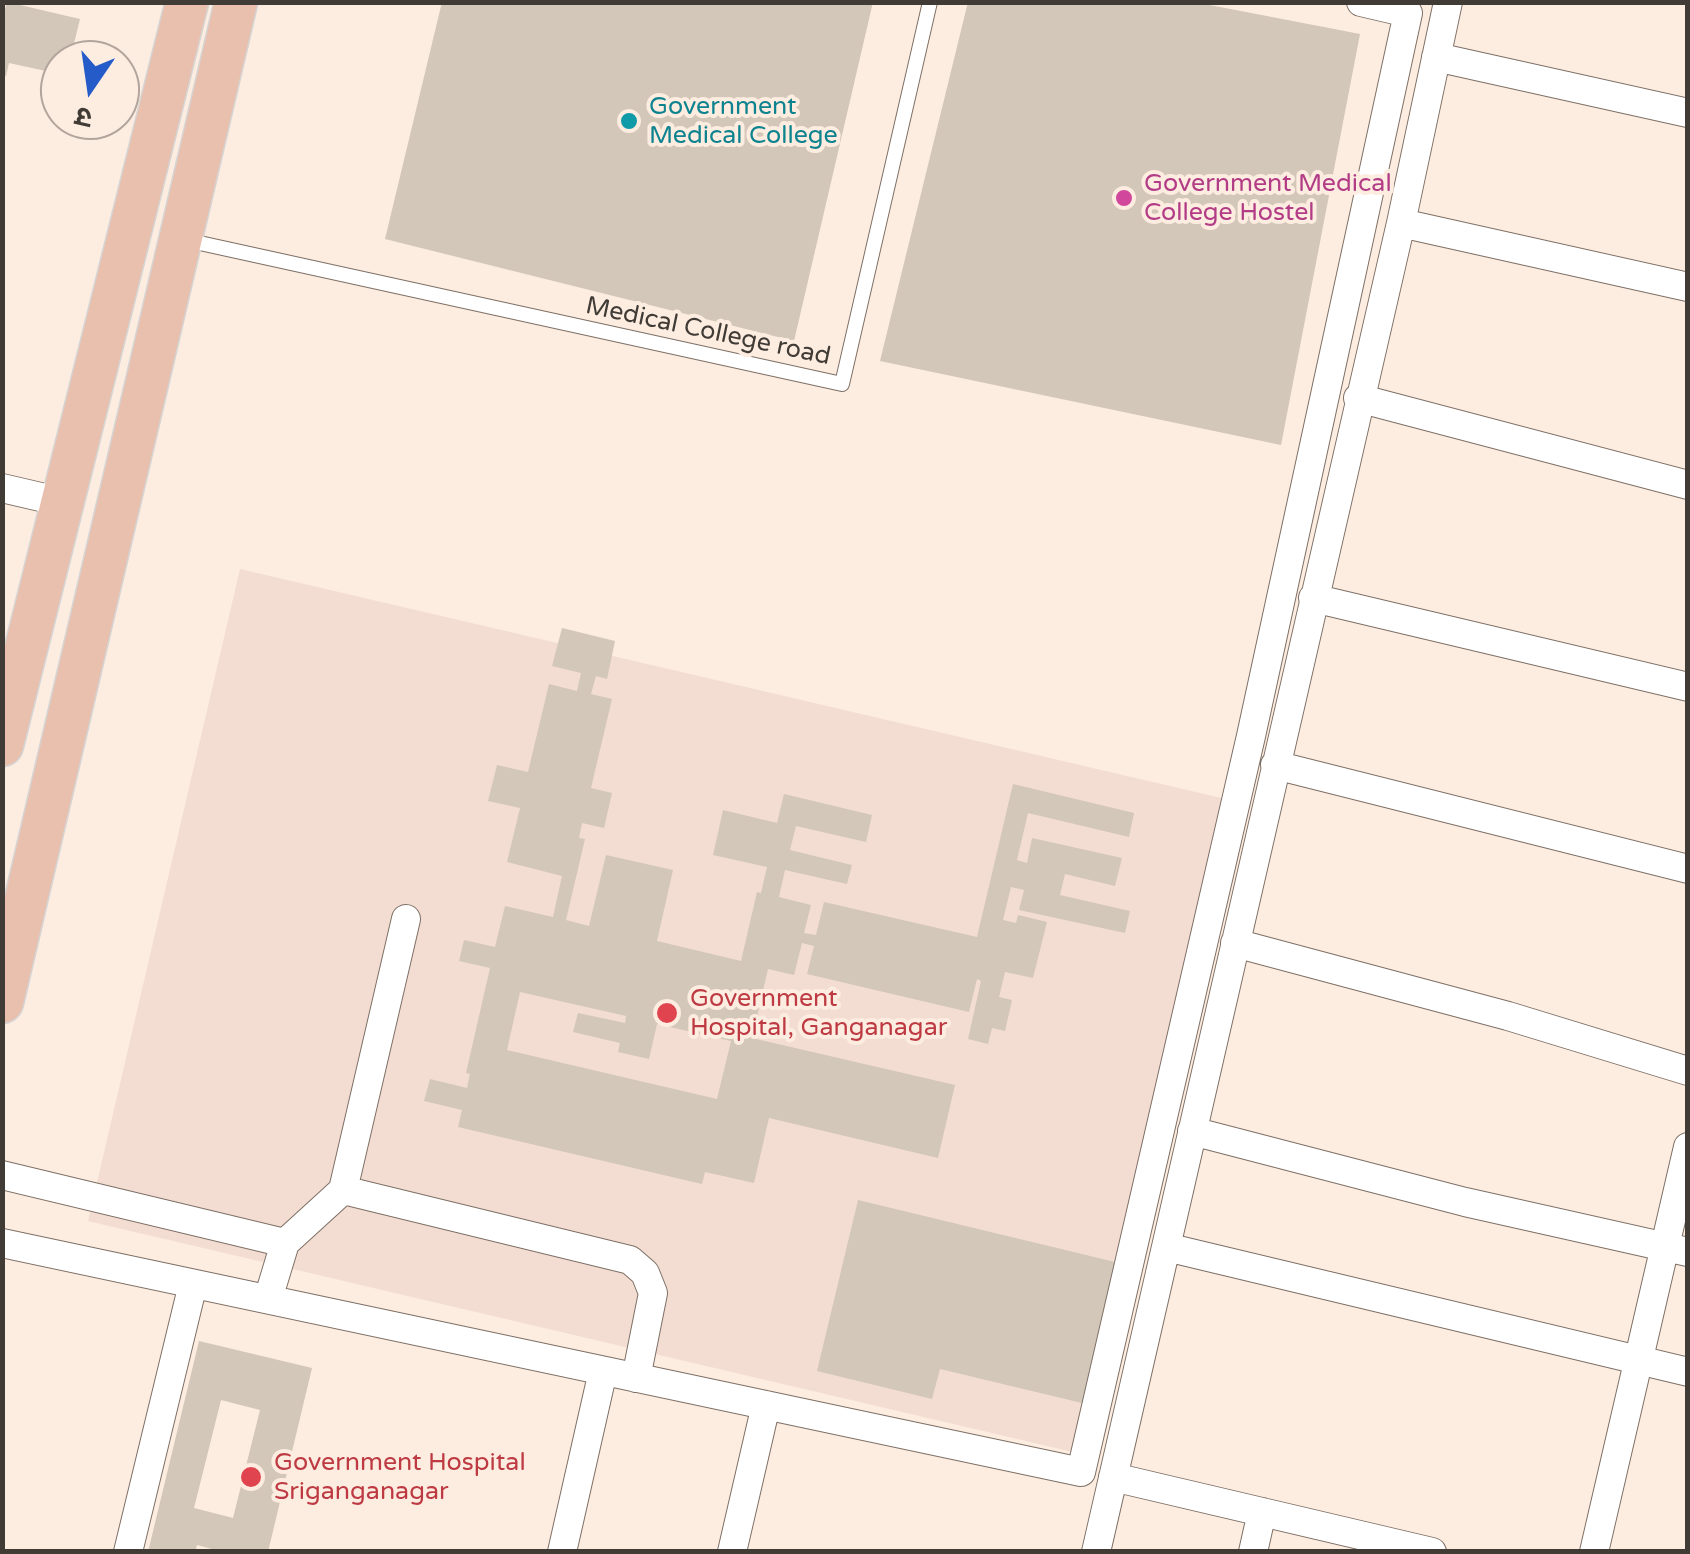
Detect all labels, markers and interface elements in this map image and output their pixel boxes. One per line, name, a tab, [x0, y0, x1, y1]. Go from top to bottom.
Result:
north arrow	[40, 40, 140, 140]
place label: Government Medical College	[649, 92, 838, 151]
text: उ	[72, 99, 96, 136]
marker: Government Medical College	[618, 110, 640, 132]
place label: Government Medical College Hostel	[1144, 169, 1392, 228]
marker: Government Medical College Hostel	[1113, 187, 1135, 209]
street label: Medical College road	[583, 291, 833, 373]
place label: Government Hospital, Ganganagar	[690, 984, 947, 1043]
marker: Government Hospital, Ganganagar	[654, 1000, 680, 1026]
place label: Government Hospital Sriganganagar	[274, 1448, 526, 1507]
marker: Government Hospital Sriganganagar	[238, 1464, 264, 1490]

